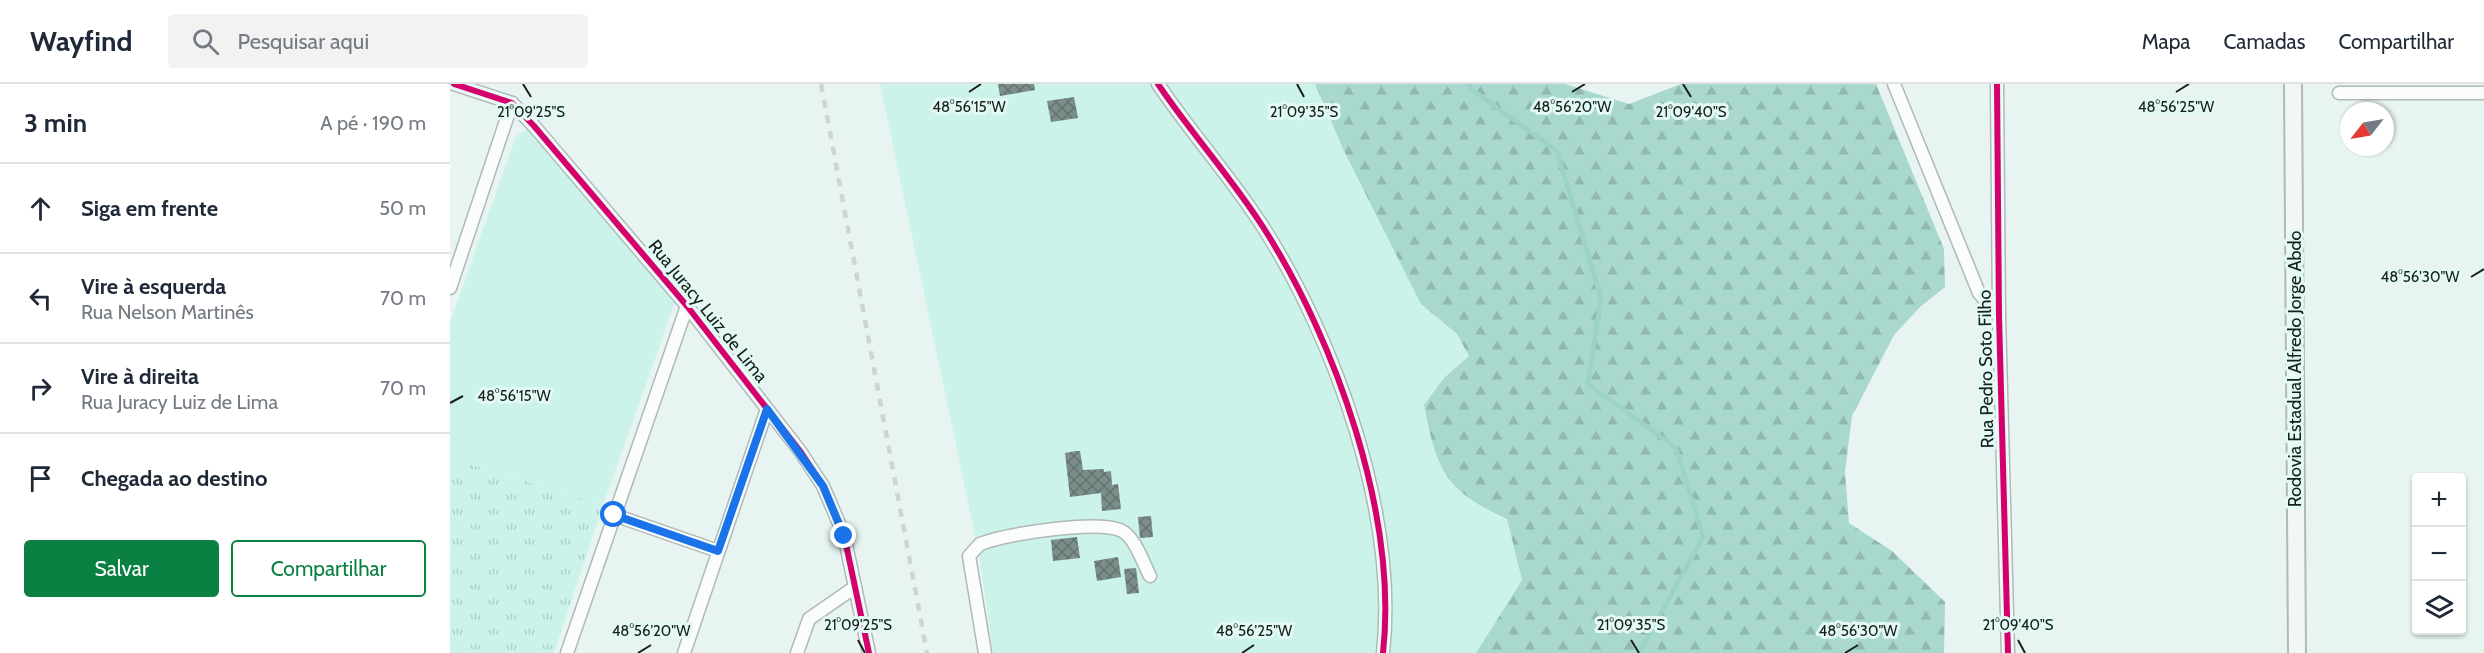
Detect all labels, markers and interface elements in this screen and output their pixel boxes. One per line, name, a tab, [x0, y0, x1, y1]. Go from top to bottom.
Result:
search box	[168, 14, 588, 68]
text: Wayfind	[30, 24, 132, 58]
icon: search	[189, 25, 222, 58]
text: Pesquisar aqui	[237, 28, 369, 55]
text: Mapa	[2142, 29, 2190, 54]
text: Camadas	[2223, 29, 2305, 54]
text: Compartilhar	[2338, 29, 2454, 54]
text: 48°56'15"W	[932, 98, 1006, 116]
text: 48°56'20"W	[1533, 98, 1612, 116]
text: 48°56'25"W	[2138, 98, 2215, 116]
north arrow	[2340, 102, 2394, 156]
text: 21°09'25"S	[497, 103, 565, 121]
text: 21°09'35"S	[1270, 103, 1338, 121]
text: 21°09'40"S	[1655, 103, 1727, 121]
text: 3 min	[24, 107, 87, 139]
text: A pé · 190 m	[320, 111, 426, 135]
icon: ahead	[24, 192, 57, 225]
text: Siga em frente	[81, 195, 218, 222]
text: 50 m	[379, 196, 426, 220]
street label: Rodovia Estadual Alfredo Jorge Abdo	[2284, 231, 2306, 507]
street label: Rua Juracy Luiz de Lima	[644, 235, 773, 387]
text: 48°56'30"W	[2381, 268, 2460, 286]
text: Vire à esquerda	[81, 273, 226, 300]
icon: left	[24, 282, 57, 315]
text: 70 m	[380, 286, 426, 310]
street label: Rua Pedro Soto Filho	[1974, 289, 1998, 449]
text: Rua Nelson Martinês	[81, 300, 254, 324]
text: Vire à direita	[81, 363, 199, 390]
icon: right	[24, 372, 57, 405]
text: 70 m	[380, 376, 426, 400]
text: 48°56'15"W	[477, 387, 551, 405]
text: Rua Juracy Luiz de Lima	[81, 390, 278, 414]
icon: arrive	[24, 462, 57, 495]
text: Chegada ao destino	[81, 465, 267, 492]
map controls	[2412, 473, 2466, 635]
button: +	[2412, 473, 2466, 527]
route start	[600, 501, 626, 527]
route end	[830, 522, 856, 548]
button: −	[2412, 527, 2466, 581]
button: Salvar	[24, 540, 219, 597]
button: Compartilhar	[231, 540, 426, 597]
button: layers	[2412, 581, 2466, 635]
text: 21°09'25"S	[824, 616, 892, 634]
text: 21°09'35"S	[1597, 616, 1665, 634]
text: 21°09'40"S	[1982, 616, 2054, 634]
text: 48°56'20"W	[612, 622, 691, 640]
text: 48°56'25"W	[1216, 622, 1293, 640]
text: 48°56'30"W	[1819, 622, 1898, 640]

